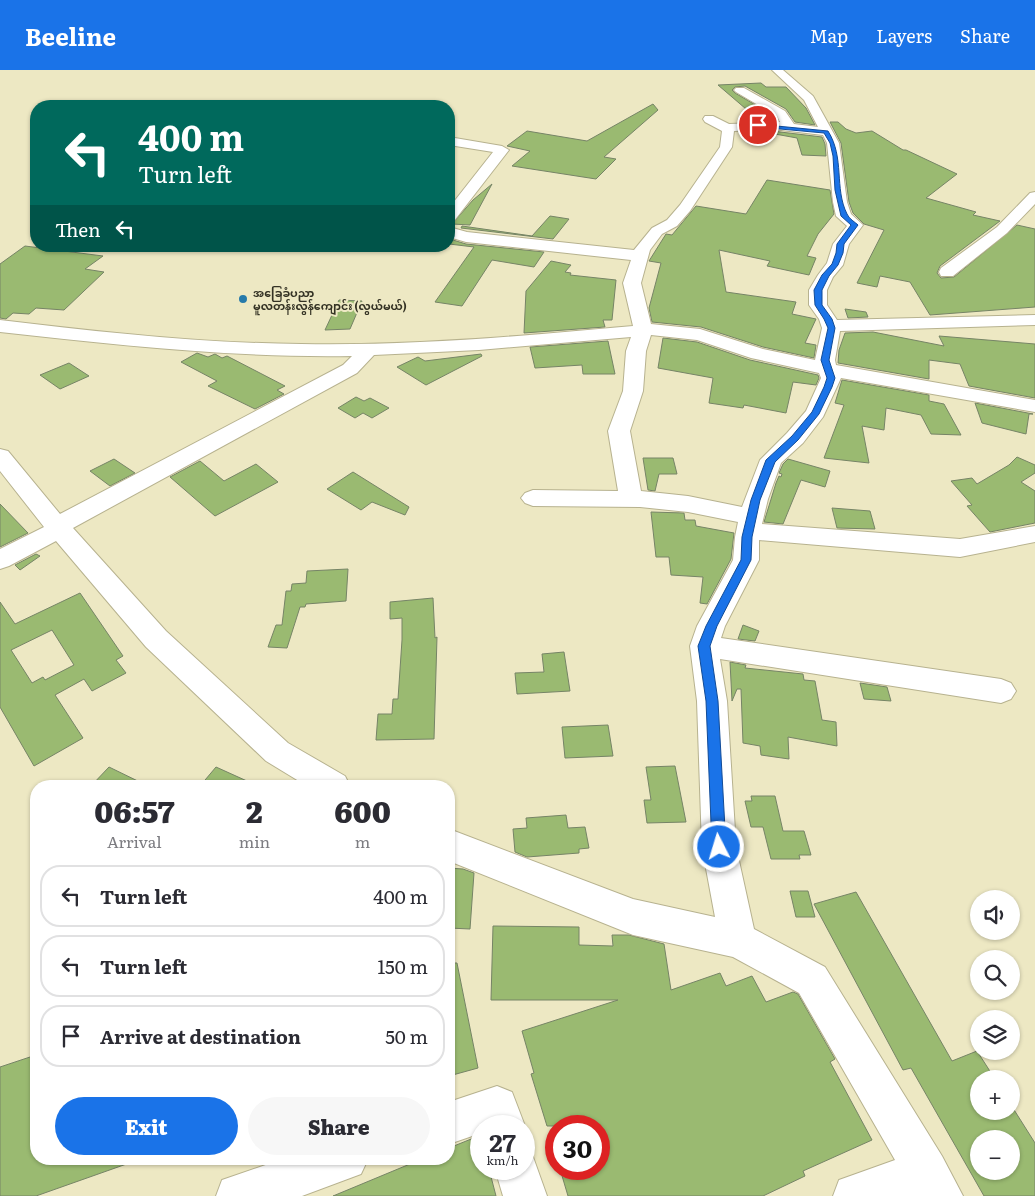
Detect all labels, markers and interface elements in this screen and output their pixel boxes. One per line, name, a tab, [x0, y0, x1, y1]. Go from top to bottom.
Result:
text: Beeline	[25, 18, 116, 53]
text: Map	[810, 22, 848, 49]
text: Layers	[876, 22, 932, 49]
text: Share	[960, 22, 1010, 49]
pin	[737, 104, 779, 146]
text: 400 m	[138, 110, 244, 162]
icon: arrive	[744, 111, 772, 139]
icon: left	[55, 120, 120, 185]
text: Turn left	[138, 157, 232, 190]
text: Then	[55, 215, 101, 243]
icon: left	[111, 215, 139, 243]
place label: အခြေခံပညာ မူလတန်းလွန်ကျောင်း (လွယ်မယ်)	[253, 284, 407, 316]
marker: အခြေခံပညာ မူလတန်းလွန်ကျောင်း (လွယ်မယ်)	[237, 293, 249, 305]
text: 06:57	[94, 788, 174, 832]
text: 2	[246, 788, 263, 832]
text: 600	[334, 788, 391, 832]
position arrow	[692, 820, 744, 872]
text: Arrival	[107, 829, 162, 853]
text: min	[239, 829, 270, 853]
text: m	[355, 829, 370, 853]
icon: left	[57, 882, 85, 910]
text: Turn left	[100, 882, 187, 910]
text: 400 m	[373, 882, 428, 910]
map controls	[970, 890, 1020, 1180]
button: sound	[970, 890, 1020, 940]
button: search	[970, 950, 1020, 1000]
icon: left	[57, 952, 85, 980]
text: Turn left	[100, 952, 187, 980]
text: 150 m	[377, 952, 428, 980]
button: layers	[970, 1010, 1020, 1060]
icon: arrive	[57, 1022, 85, 1050]
text: Arrive at destination	[100, 1022, 301, 1050]
text: 50 m	[385, 1022, 428, 1050]
button: +	[970, 1070, 1020, 1120]
button: Exit	[55, 1097, 238, 1155]
button: Share	[248, 1097, 430, 1155]
speed limit sign: 30	[545, 1115, 610, 1180]
text: 27	[489, 1123, 516, 1160]
button: −	[970, 1130, 1020, 1180]
text: km/h	[487, 1151, 518, 1169]

